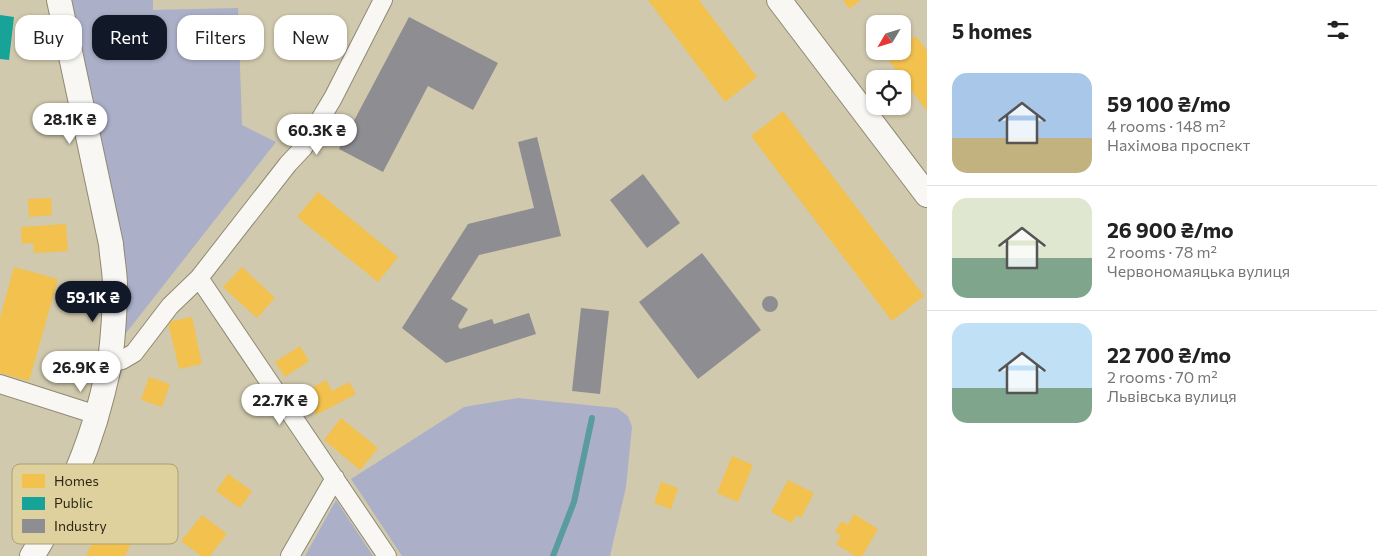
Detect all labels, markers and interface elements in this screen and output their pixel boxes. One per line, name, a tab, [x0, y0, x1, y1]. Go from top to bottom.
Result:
chip: Buy	[15, 15, 82, 60]
chip: Rent	[92, 15, 167, 60]
chip: Filters	[177, 15, 264, 60]
chip: New	[274, 15, 347, 60]
north arrow	[866, 15, 911, 60]
map controls	[866, 15, 911, 115]
icon: filters	[1324, 16, 1352, 44]
text: 5 homes	[952, 18, 1032, 43]
button: locate	[866, 70, 911, 115]
text: 59 100 ₴/mo	[1107, 91, 1231, 116]
icon: home	[992, 93, 1052, 153]
pin: 28.1K ₴	[24, 102, 116, 145]
text: 28.1K ₴	[43, 109, 97, 128]
pin: 60.3K ₴	[271, 114, 363, 156]
text: 4 rooms · 148 m²	[1107, 116, 1226, 135]
text: 60.3K ₴	[288, 120, 346, 139]
text: Нахімова проспект	[1107, 135, 1250, 154]
text: 26 900 ₴/mo	[1107, 217, 1234, 242]
icon: home	[992, 218, 1052, 278]
text: 2 rooms · 78 m²	[1107, 242, 1217, 261]
text: Червономаяцька вулиця	[1107, 261, 1290, 280]
pin: 59.1K ₴	[47, 280, 139, 323]
text: 59.1K ₴	[66, 287, 120, 306]
text: 22 700 ₴/mo	[1107, 342, 1231, 367]
icon: home	[992, 343, 1052, 403]
pin: 26.9K ₴	[35, 350, 127, 393]
text: 26.9K ₴	[53, 357, 109, 376]
text: 2 rooms · 70 m²	[1107, 367, 1218, 386]
pin: 22.7K ₴	[234, 384, 326, 426]
text: Львівська вулиця	[1107, 386, 1237, 405]
text: 22.7K ₴	[252, 390, 308, 409]
legend	[12, 464, 178, 544]
text: Homes	[54, 472, 99, 489]
text: Public	[54, 494, 93, 511]
text: Industry	[54, 517, 107, 534]

